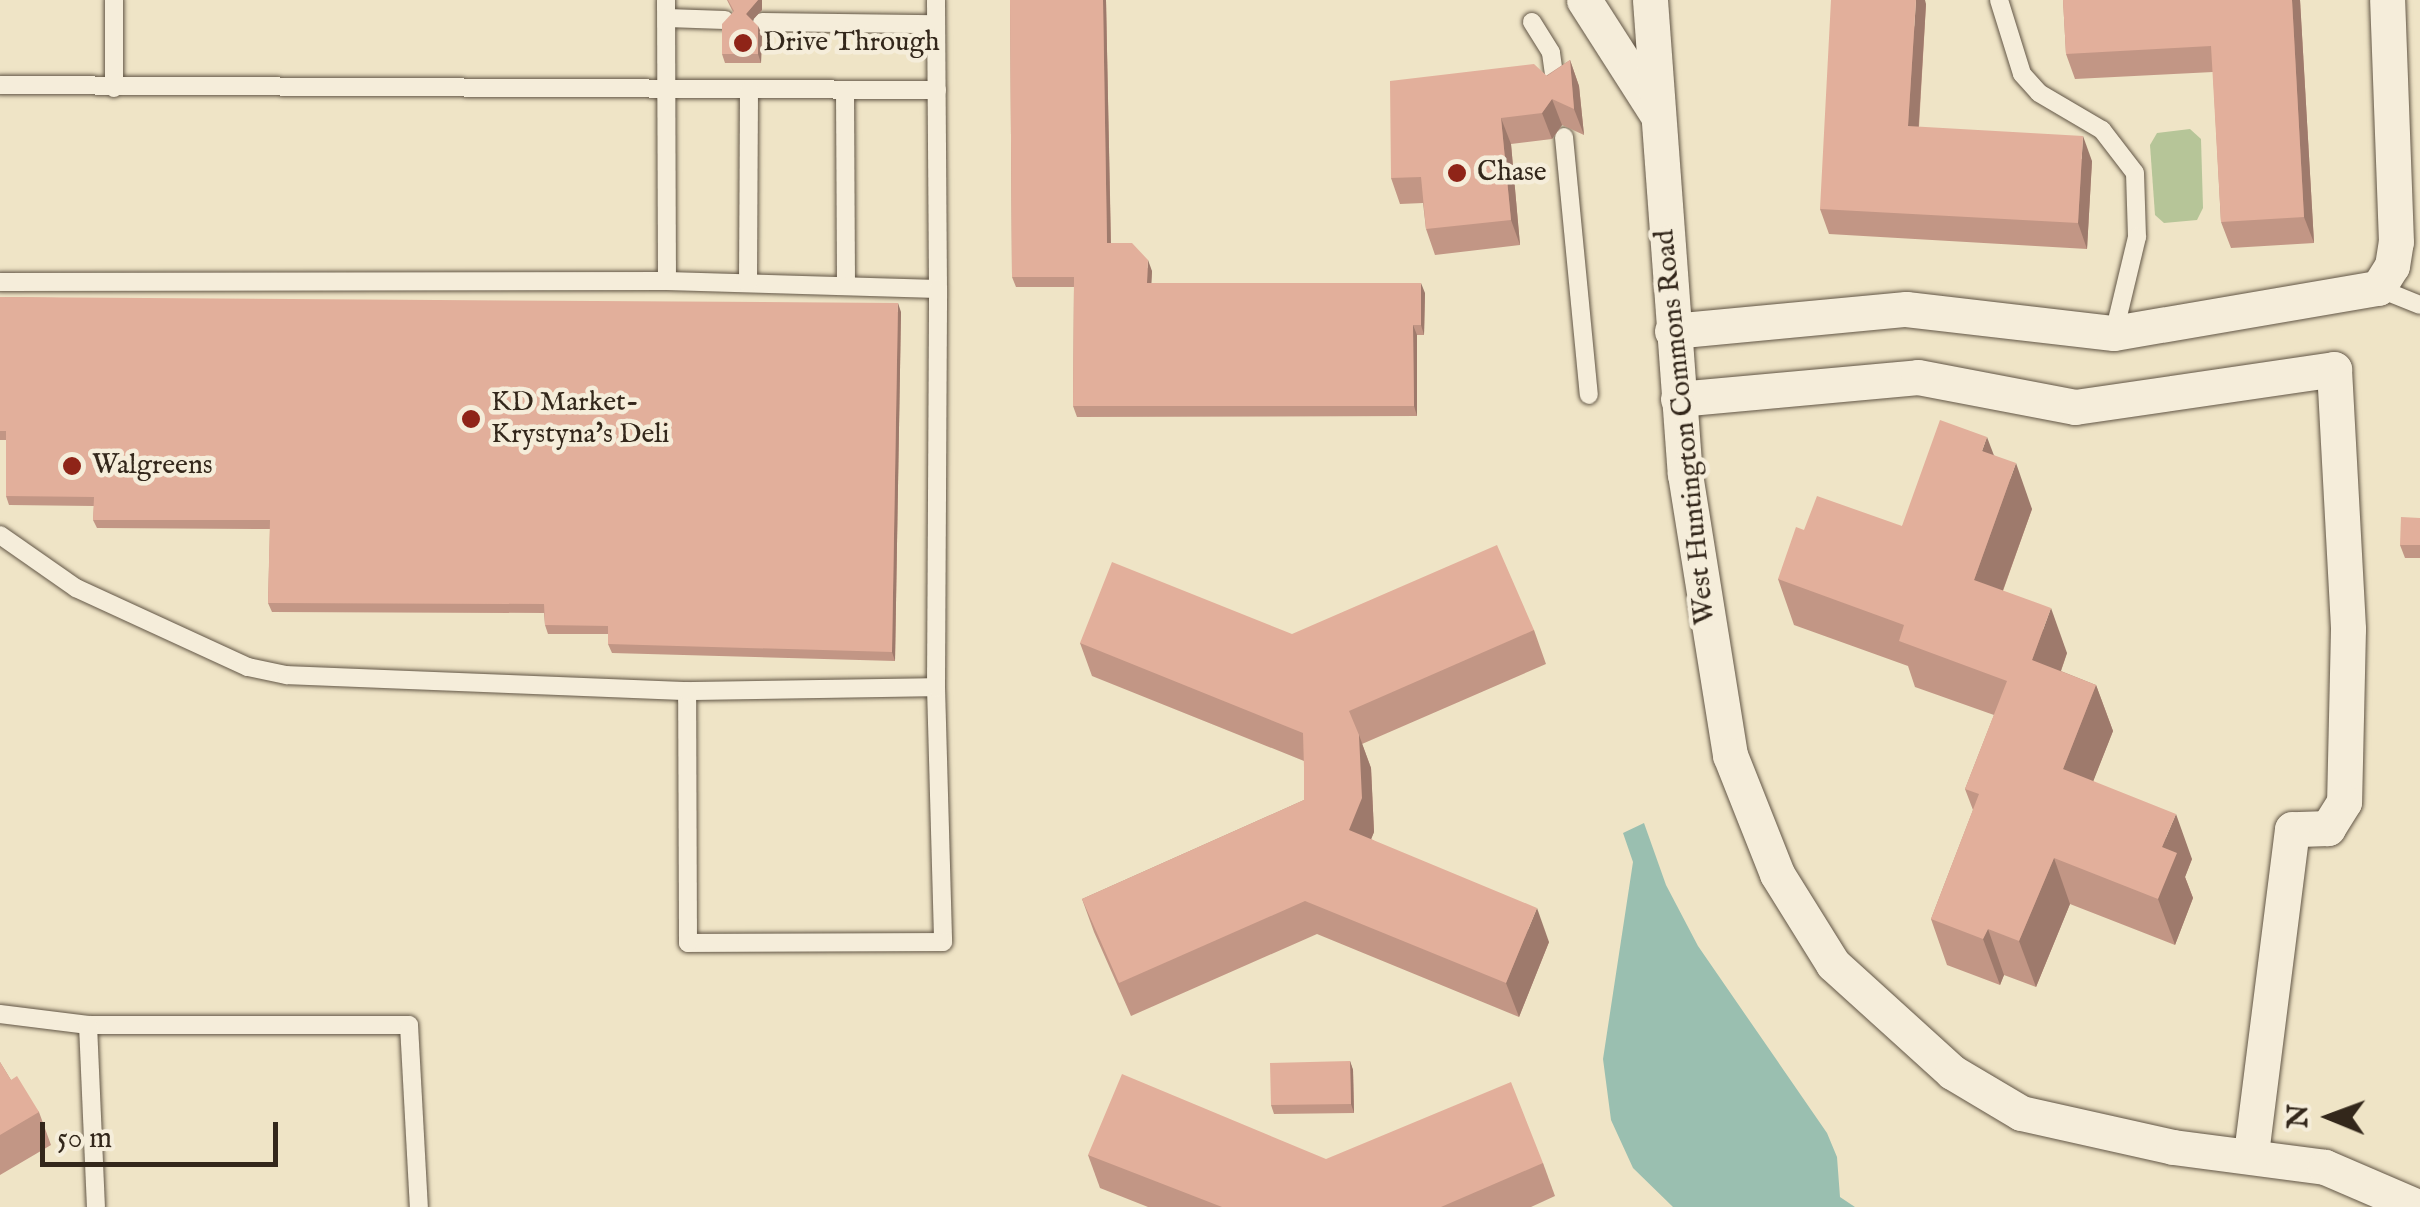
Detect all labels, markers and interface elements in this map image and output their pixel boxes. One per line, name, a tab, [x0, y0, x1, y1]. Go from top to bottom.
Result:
place label: Drive Through	[763, 26, 940, 60]
marker: Drive Through	[732, 32, 754, 54]
place label: Chase	[1477, 156, 1547, 190]
marker: Chase	[1446, 162, 1468, 184]
street label: West Huntington Commons Road	[1649, 228, 1723, 626]
place label: KD Market- Krystyna's Deli	[491, 386, 670, 452]
marker: KD Market- Krystyna's Deli	[460, 408, 482, 430]
place label: Walgreens	[92, 449, 213, 483]
marker: Walgreens	[61, 455, 83, 477]
north arrow	[2280, 1067, 2380, 1167]
scale bar	[45, 1102, 282, 1164]
text: N	[2282, 1104, 2317, 1129]
text: 50 m	[57, 1120, 112, 1158]

